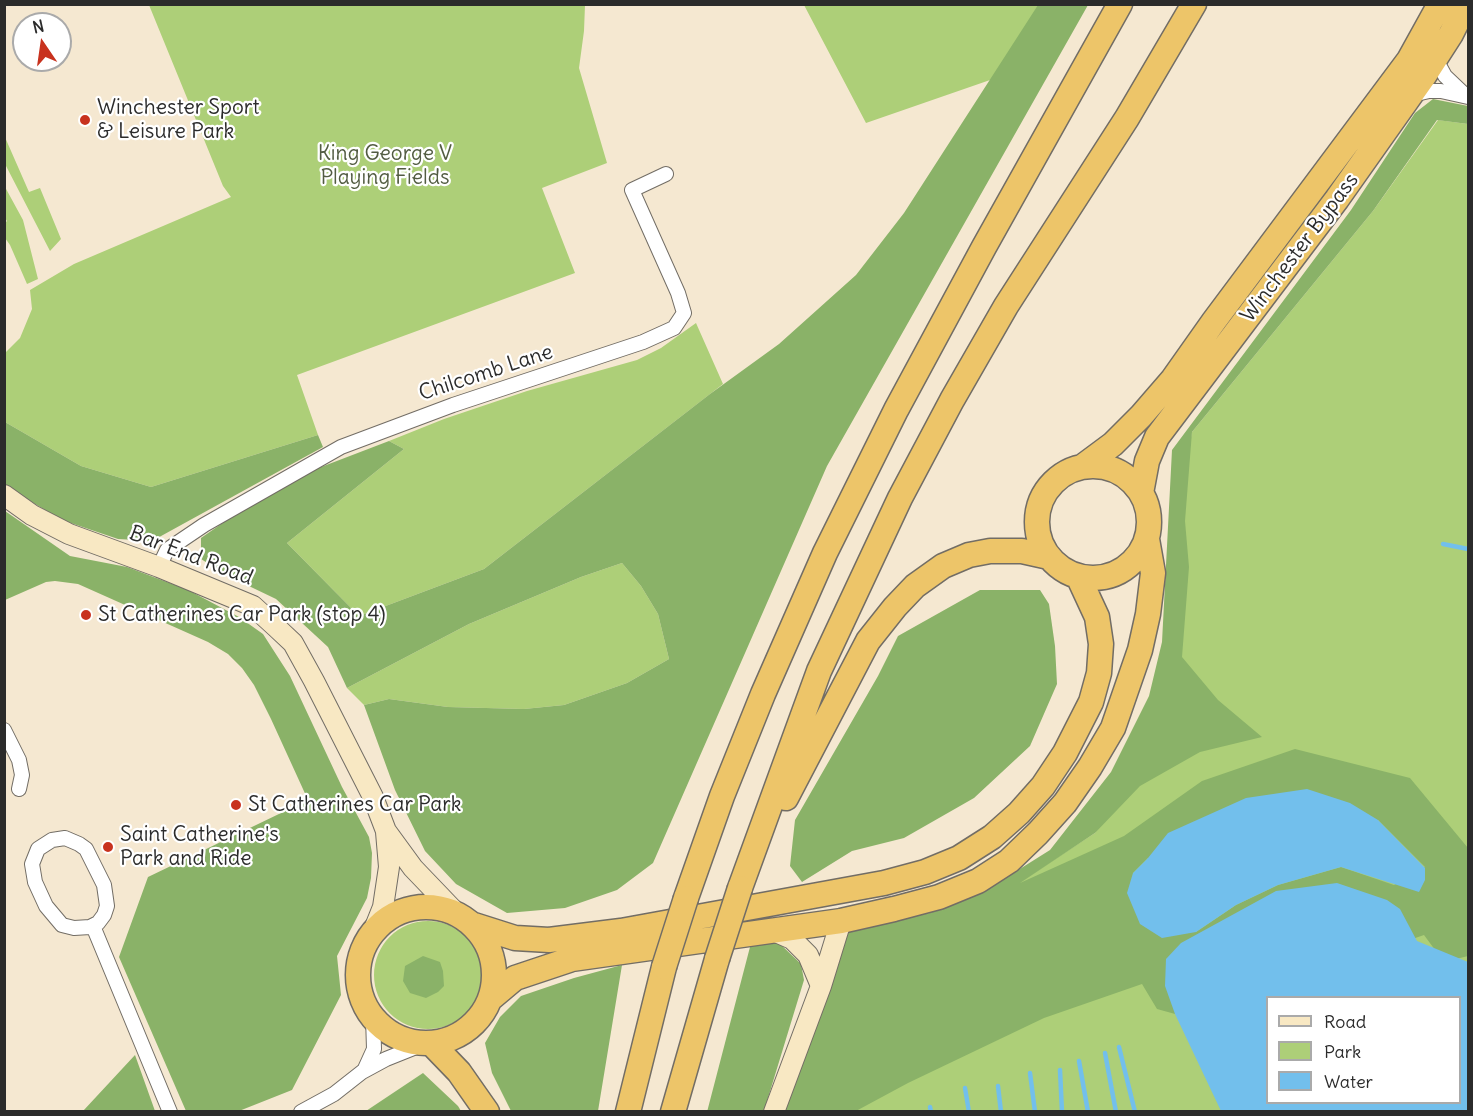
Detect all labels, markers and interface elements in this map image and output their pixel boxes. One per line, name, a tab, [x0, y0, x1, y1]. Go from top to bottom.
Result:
north arrow	[12, 12, 72, 72]
text: N	[31, 15, 46, 37]
place label: Winchester Sport & Leisure Park	[97, 95, 259, 145]
marker: Winchester Sport & Leisure Park	[78, 113, 92, 127]
park label: King George V Playing Fields	[318, 141, 452, 191]
street label: Winchester Bypass	[1236, 168, 1364, 328]
street label: Chilcomb Lane	[416, 339, 556, 407]
street label: Bar End Road	[126, 521, 256, 591]
place label: St Catherines Car Park (stop 4)	[98, 602, 386, 628]
marker: St Catherines Car Park (stop 4)	[79, 608, 93, 622]
place label: St Catherines Car Park	[248, 792, 461, 818]
marker: St Catherines Car Park	[229, 798, 243, 812]
place label: Saint Catherine's Park and Ride	[120, 822, 279, 872]
marker: Saint Catherine's Park and Ride	[101, 840, 115, 854]
legend	[1266, 996, 1461, 1104]
text: Road	[1324, 1010, 1366, 1033]
text: Park	[1324, 1040, 1361, 1063]
text: Water	[1324, 1070, 1373, 1093]

